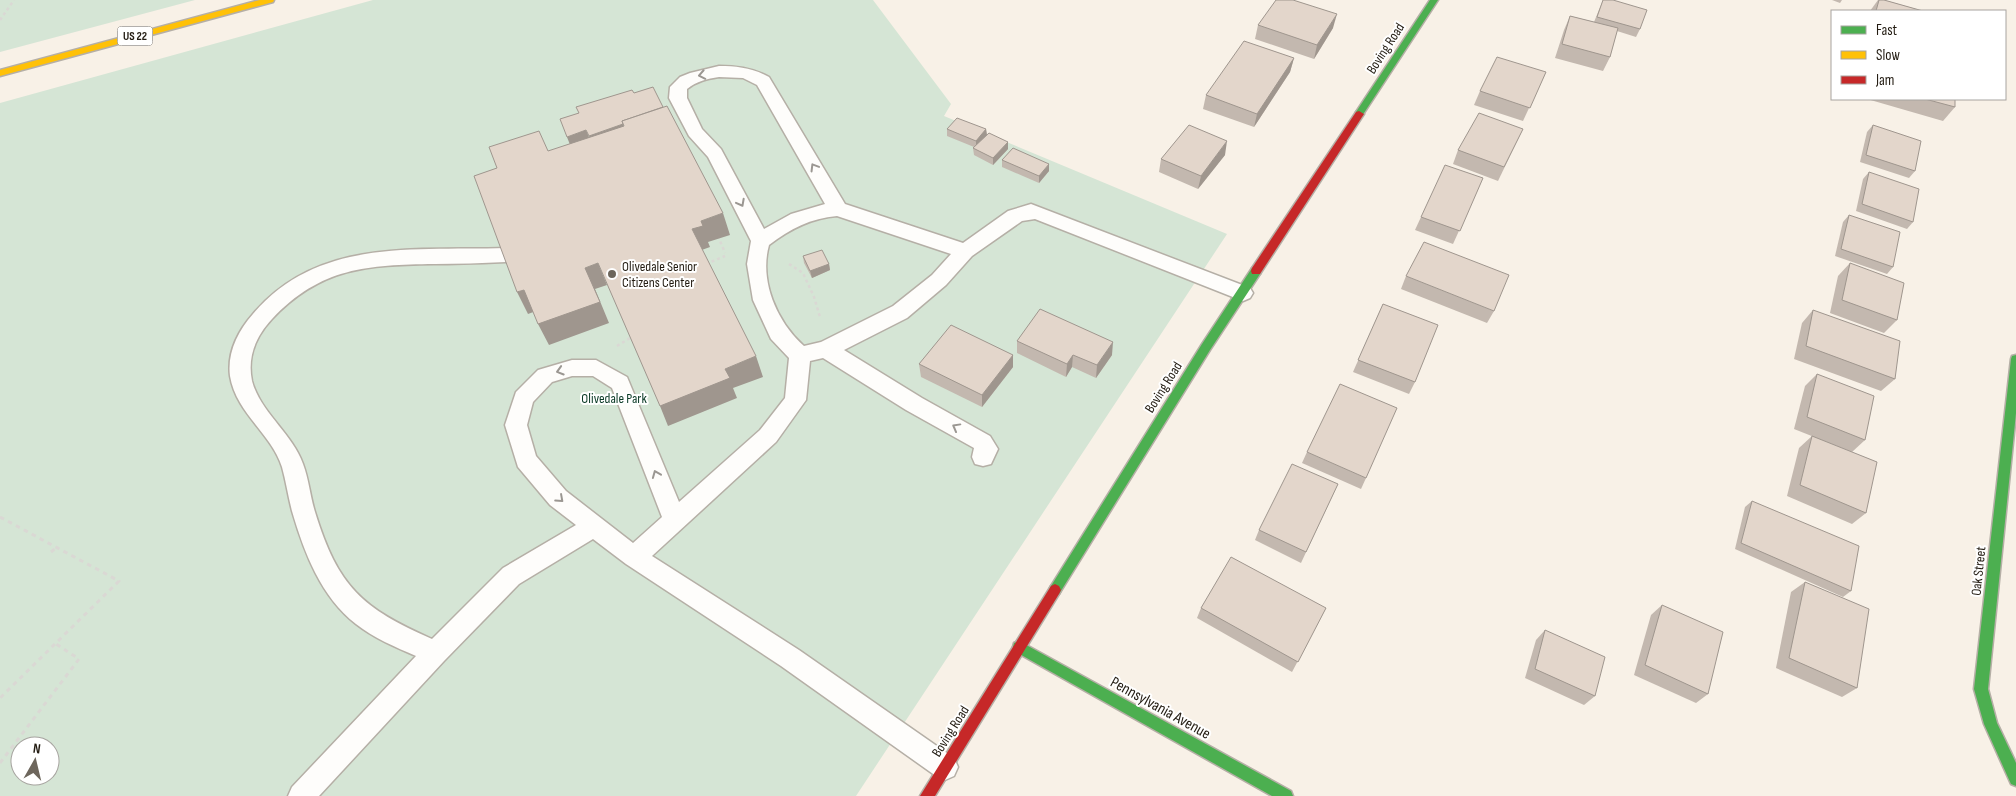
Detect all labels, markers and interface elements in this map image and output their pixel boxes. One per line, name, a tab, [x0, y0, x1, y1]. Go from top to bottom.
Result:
legend	[1831, 10, 2006, 100]
street label: Boving Road	[1363, 20, 1408, 77]
text: Fast	[1876, 21, 1898, 40]
road number: US 22	[118, 27, 152, 46]
text: Slow	[1876, 46, 1900, 65]
one-way arrow	[698, 69, 707, 79]
text: Jam	[1875, 71, 1894, 90]
one-way arrow	[810, 163, 820, 172]
one-way arrow	[735, 198, 745, 207]
place label: Olivedale Senior Citizens Center	[622, 258, 697, 291]
marker: Olivedale Senior Citizens Center	[606, 268, 618, 280]
street label: Boving Road	[1141, 358, 1186, 416]
one-way arrow	[556, 366, 564, 376]
park label: Olivedale Park	[581, 390, 647, 407]
one-way arrow	[952, 423, 961, 433]
one-way arrow	[652, 470, 662, 479]
one-way arrow	[555, 493, 564, 502]
street label: Oak Street	[1967, 546, 1990, 596]
street label: Pennsylvania Avenue	[1107, 673, 1214, 744]
street label: Boving Road	[928, 702, 973, 760]
north arrow	[10, 736, 60, 786]
text: N	[32, 740, 42, 758]

